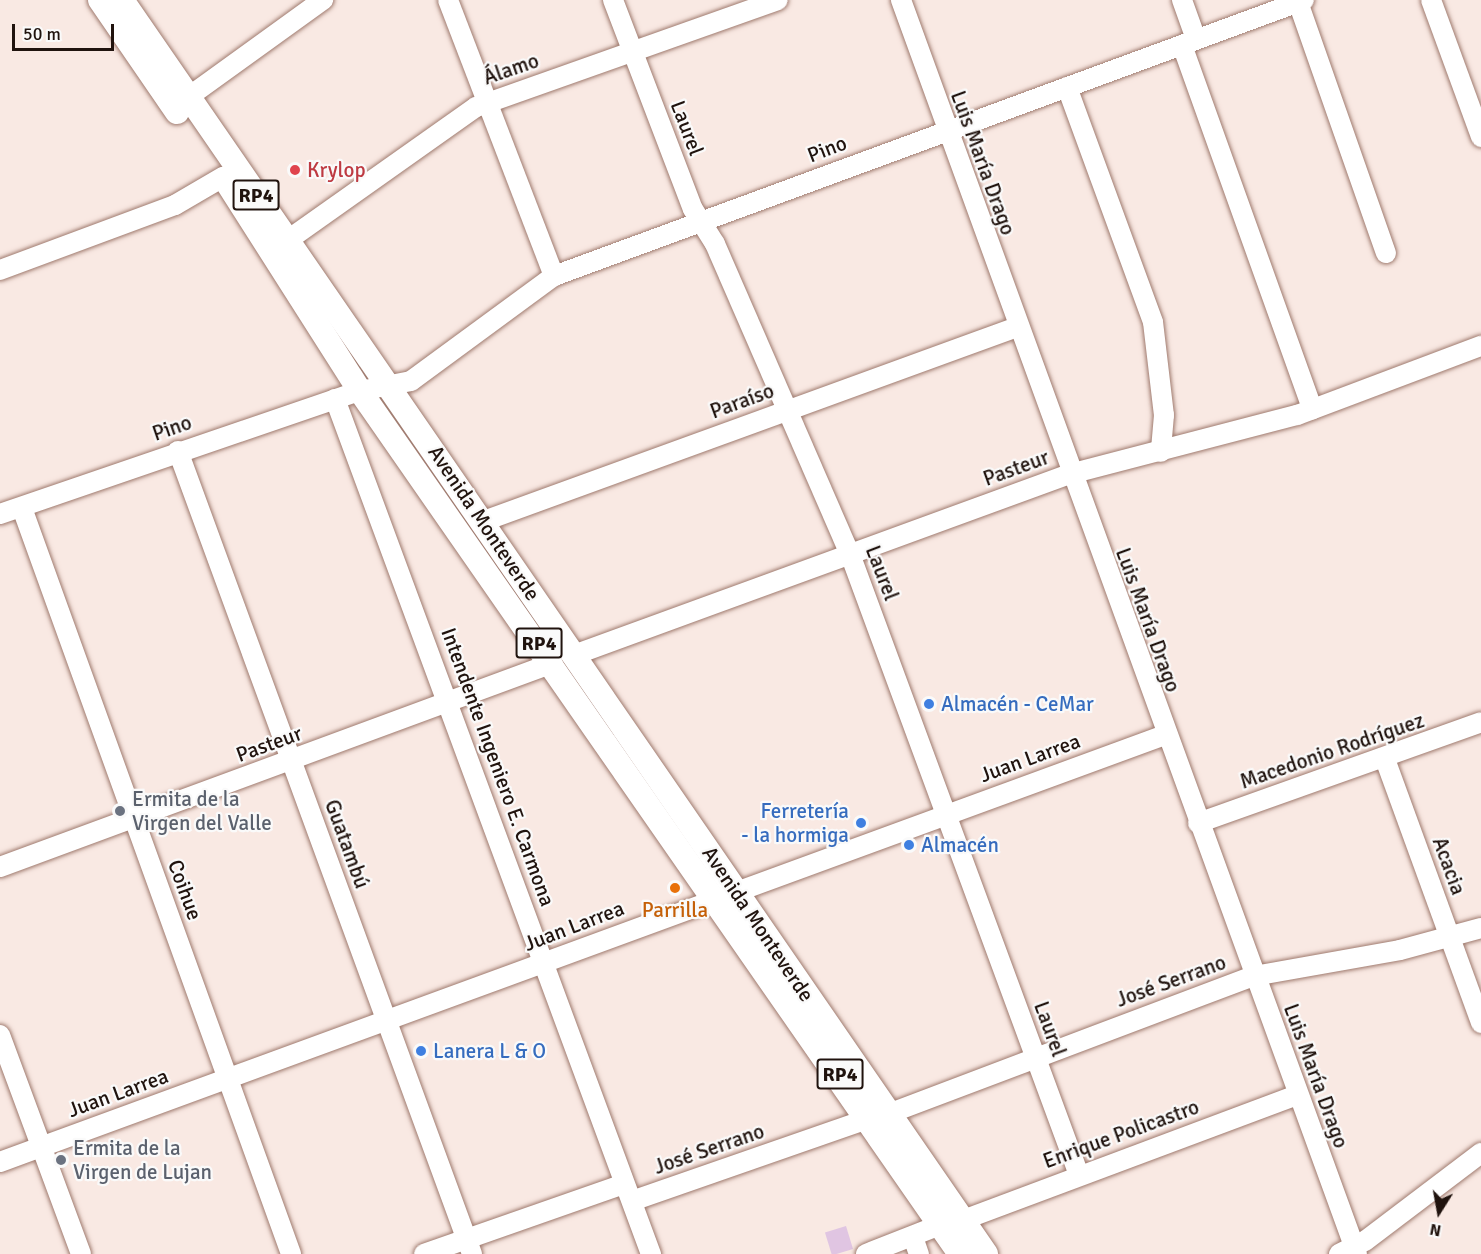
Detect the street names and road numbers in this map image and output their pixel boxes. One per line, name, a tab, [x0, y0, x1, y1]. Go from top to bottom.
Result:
street label: Álamo	[480, 48, 542, 90]
street label: Luis María Drago	[945, 87, 1021, 239]
street label: Laurel	[665, 97, 709, 159]
street label: Pino	[804, 130, 850, 168]
road number: RP4	[232, 178, 280, 212]
street label: Paraíso	[707, 378, 777, 424]
street label: Pino	[149, 410, 195, 446]
street label: Avenida Monteverde	[423, 441, 545, 605]
street label: Pasteur	[980, 445, 1052, 491]
street label: Laurel	[860, 542, 904, 604]
street label: Luis María Drago	[1110, 544, 1186, 696]
street label: Intendente Ingeniero E. Carmona	[436, 624, 560, 910]
road number: RP4	[515, 626, 563, 660]
street label: Macedonio Rodríguez	[1237, 708, 1427, 794]
street label: Pasteur	[233, 721, 305, 767]
street label: Juan Larrea	[976, 728, 1084, 788]
street label: Guatambú	[319, 796, 375, 892]
street label: Acacia	[1427, 834, 1471, 898]
street label: Avenida Monteverde	[697, 842, 819, 1006]
street label: Coihue	[162, 856, 208, 924]
street label: Juan Larrea	[520, 895, 628, 957]
street label: José Serrano	[1113, 949, 1229, 1013]
street label: Laurel	[1028, 998, 1072, 1060]
street label: Luis María Drago	[1278, 1000, 1354, 1152]
road number: RP4	[816, 1057, 864, 1091]
street label: Juan Larrea	[64, 1063, 172, 1123]
street label: Enrique Policastro	[1040, 1094, 1202, 1174]
street label: José Serrano	[650, 1118, 768, 1180]

